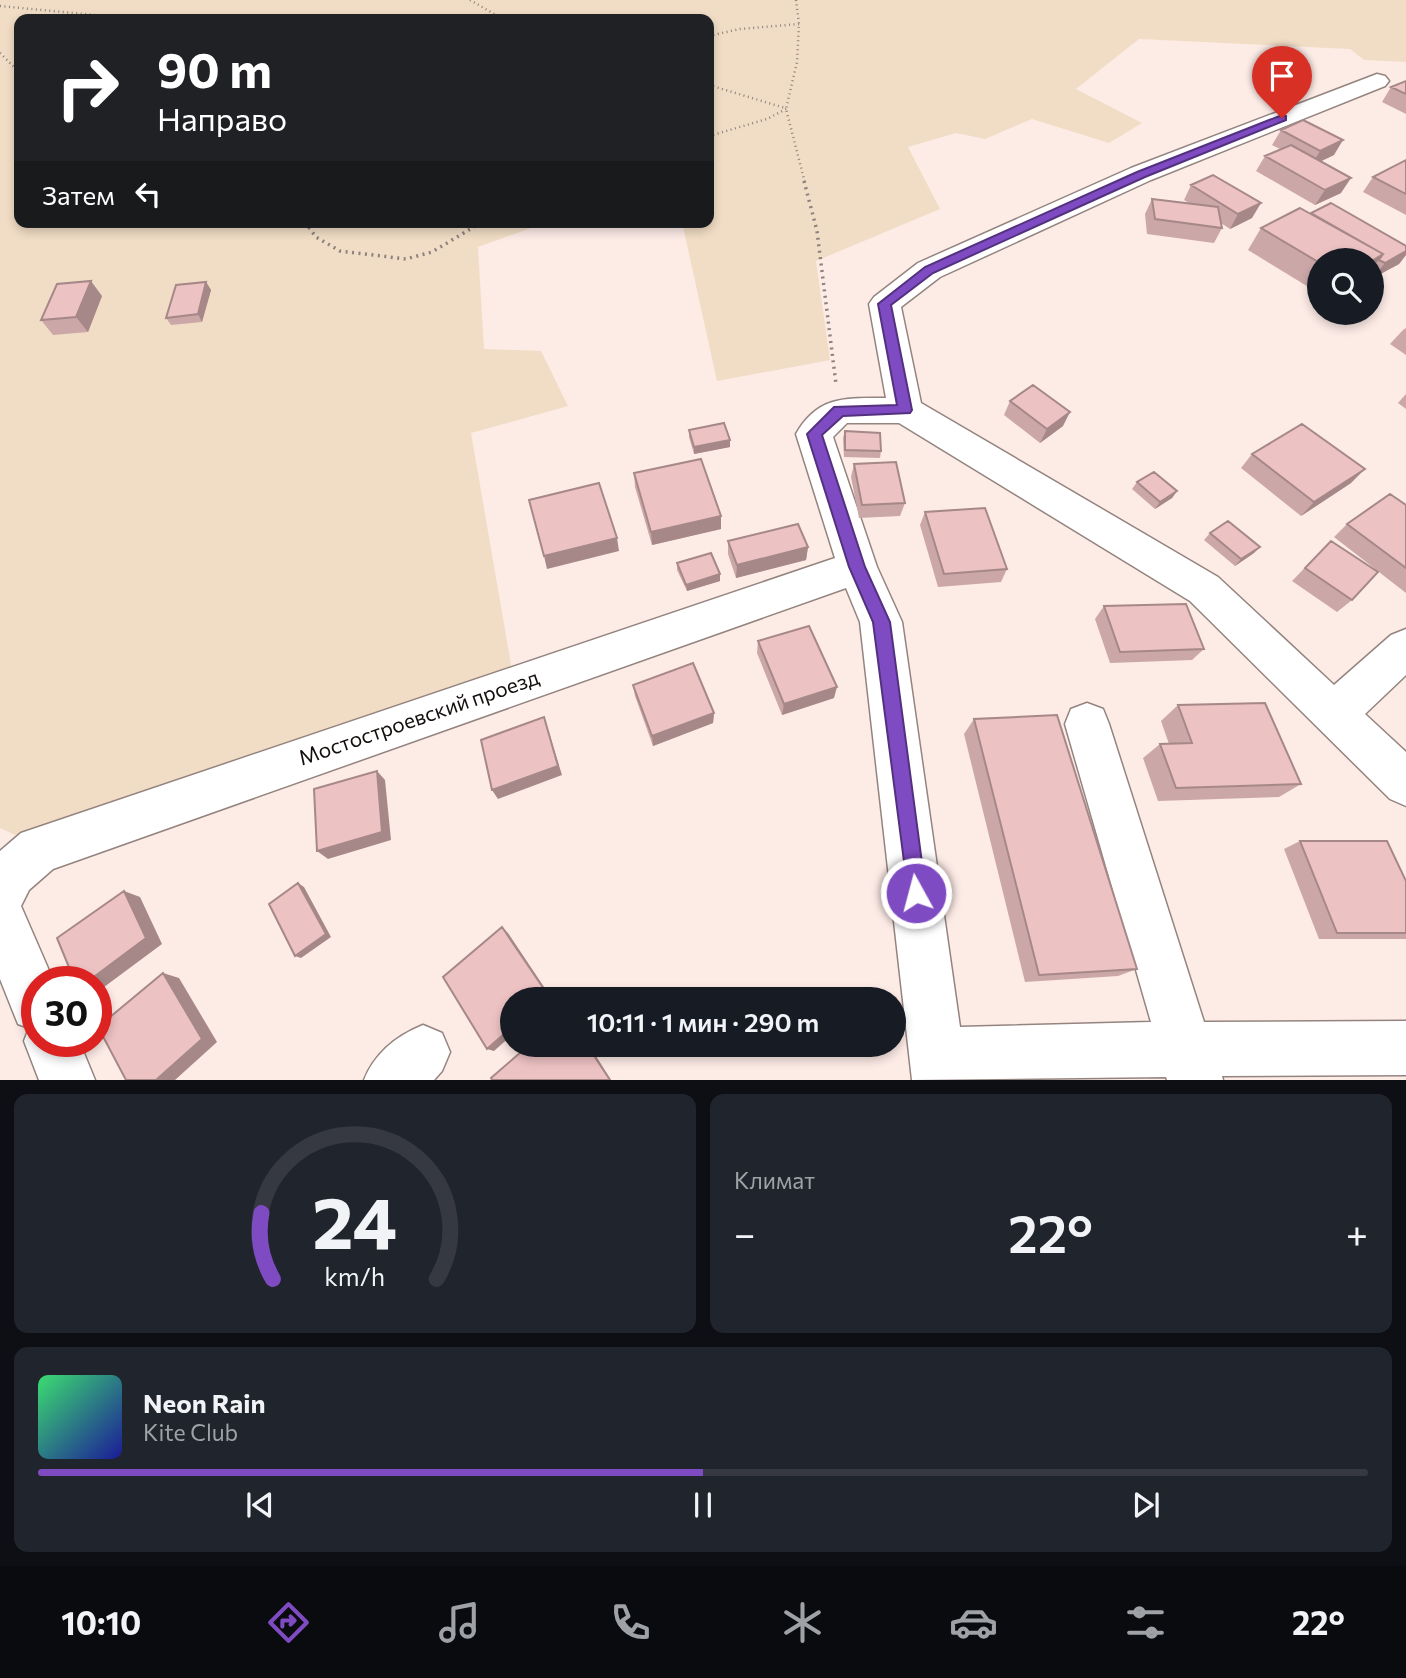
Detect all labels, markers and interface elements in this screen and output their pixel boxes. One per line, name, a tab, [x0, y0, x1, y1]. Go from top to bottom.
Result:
text: 90 m	[157, 38, 272, 98]
icon: right	[42, 42, 133, 133]
pin	[1252, 46, 1312, 118]
icon: arrive	[1263, 57, 1301, 95]
text: Направо	[157, 98, 287, 138]
icon: left	[129, 175, 167, 213]
text: Затем	[42, 179, 115, 210]
map controls	[1307, 248, 1384, 325]
button: search	[1307, 248, 1384, 325]
street label: Мостостроевский проезд	[295, 664, 542, 770]
position arrow	[879, 856, 953, 930]
speed limit sign: 30	[21, 966, 112, 1057]
text: 10:11 · 1 мин · 290 m	[587, 1006, 819, 1037]
text: Климат	[734, 1166, 815, 1194]
text: 24	[312, 1176, 398, 1265]
text: 22°	[1008, 1200, 1093, 1264]
text: −	[734, 1209, 756, 1256]
text: +	[1346, 1209, 1368, 1256]
text: km/h	[325, 1261, 385, 1291]
text: Neon Rain	[143, 1387, 266, 1418]
text: Kite Club	[143, 1418, 238, 1446]
icon: previous	[241, 1486, 279, 1524]
icon: pause	[684, 1486, 722, 1524]
icon: next	[1127, 1486, 1165, 1524]
icon: directions	[264, 1598, 313, 1647]
icon: music	[435, 1598, 484, 1647]
icon: phone	[606, 1598, 655, 1647]
icon: climate	[778, 1598, 827, 1647]
icon: car	[949, 1598, 998, 1647]
icon: filters	[1121, 1598, 1170, 1647]
text: 10:10	[61, 1602, 141, 1642]
text: 22°	[1292, 1602, 1345, 1642]

